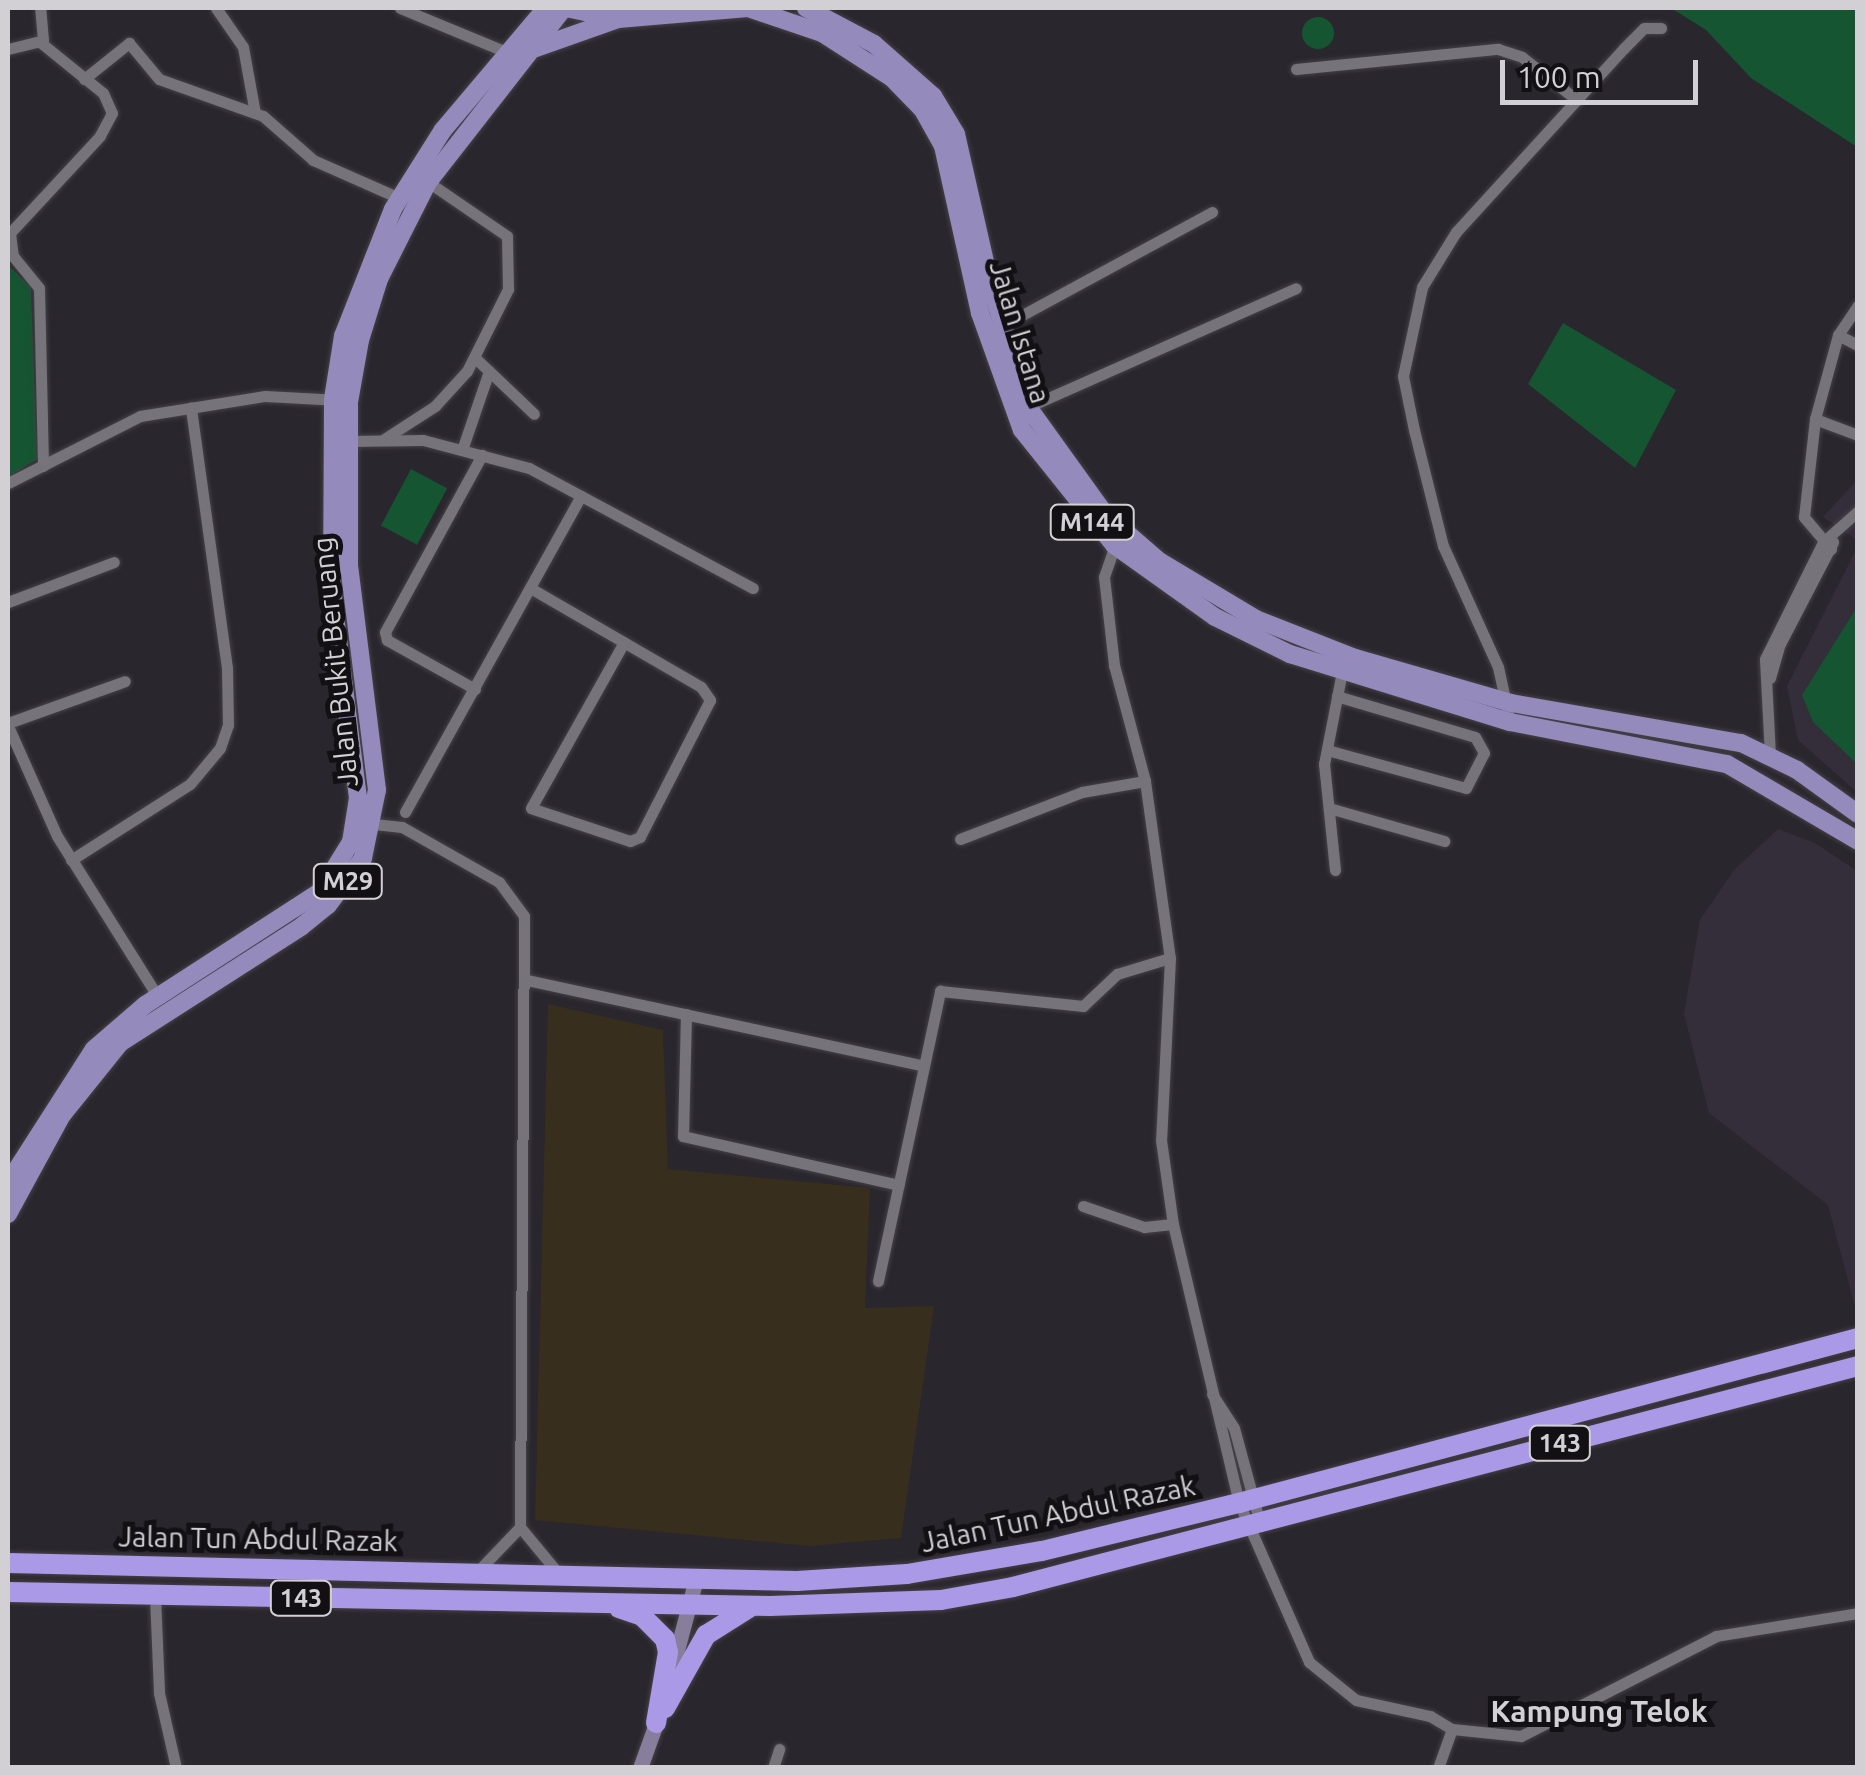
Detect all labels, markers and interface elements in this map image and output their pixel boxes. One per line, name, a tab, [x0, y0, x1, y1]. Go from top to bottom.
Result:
scale bar	[1505, 40, 1702, 102]
text: 100 m	[1517, 60, 1601, 94]
street label: Jalan Istana	[982, 257, 1058, 407]
road number: M144	[1050, 502, 1134, 542]
street label: Jalan Bukit Beruang	[305, 536, 365, 788]
road number: M29	[310, 861, 386, 901]
road number: 143	[1528, 1423, 1592, 1463]
street label: Jalan Tun Abdul Razak	[918, 1469, 1198, 1559]
street label: Jalan Tun Abdul Razak	[118, 1520, 398, 1558]
road number: 143	[268, 1578, 334, 1618]
district label: Kampung Telok	[1491, 1693, 1707, 1729]

